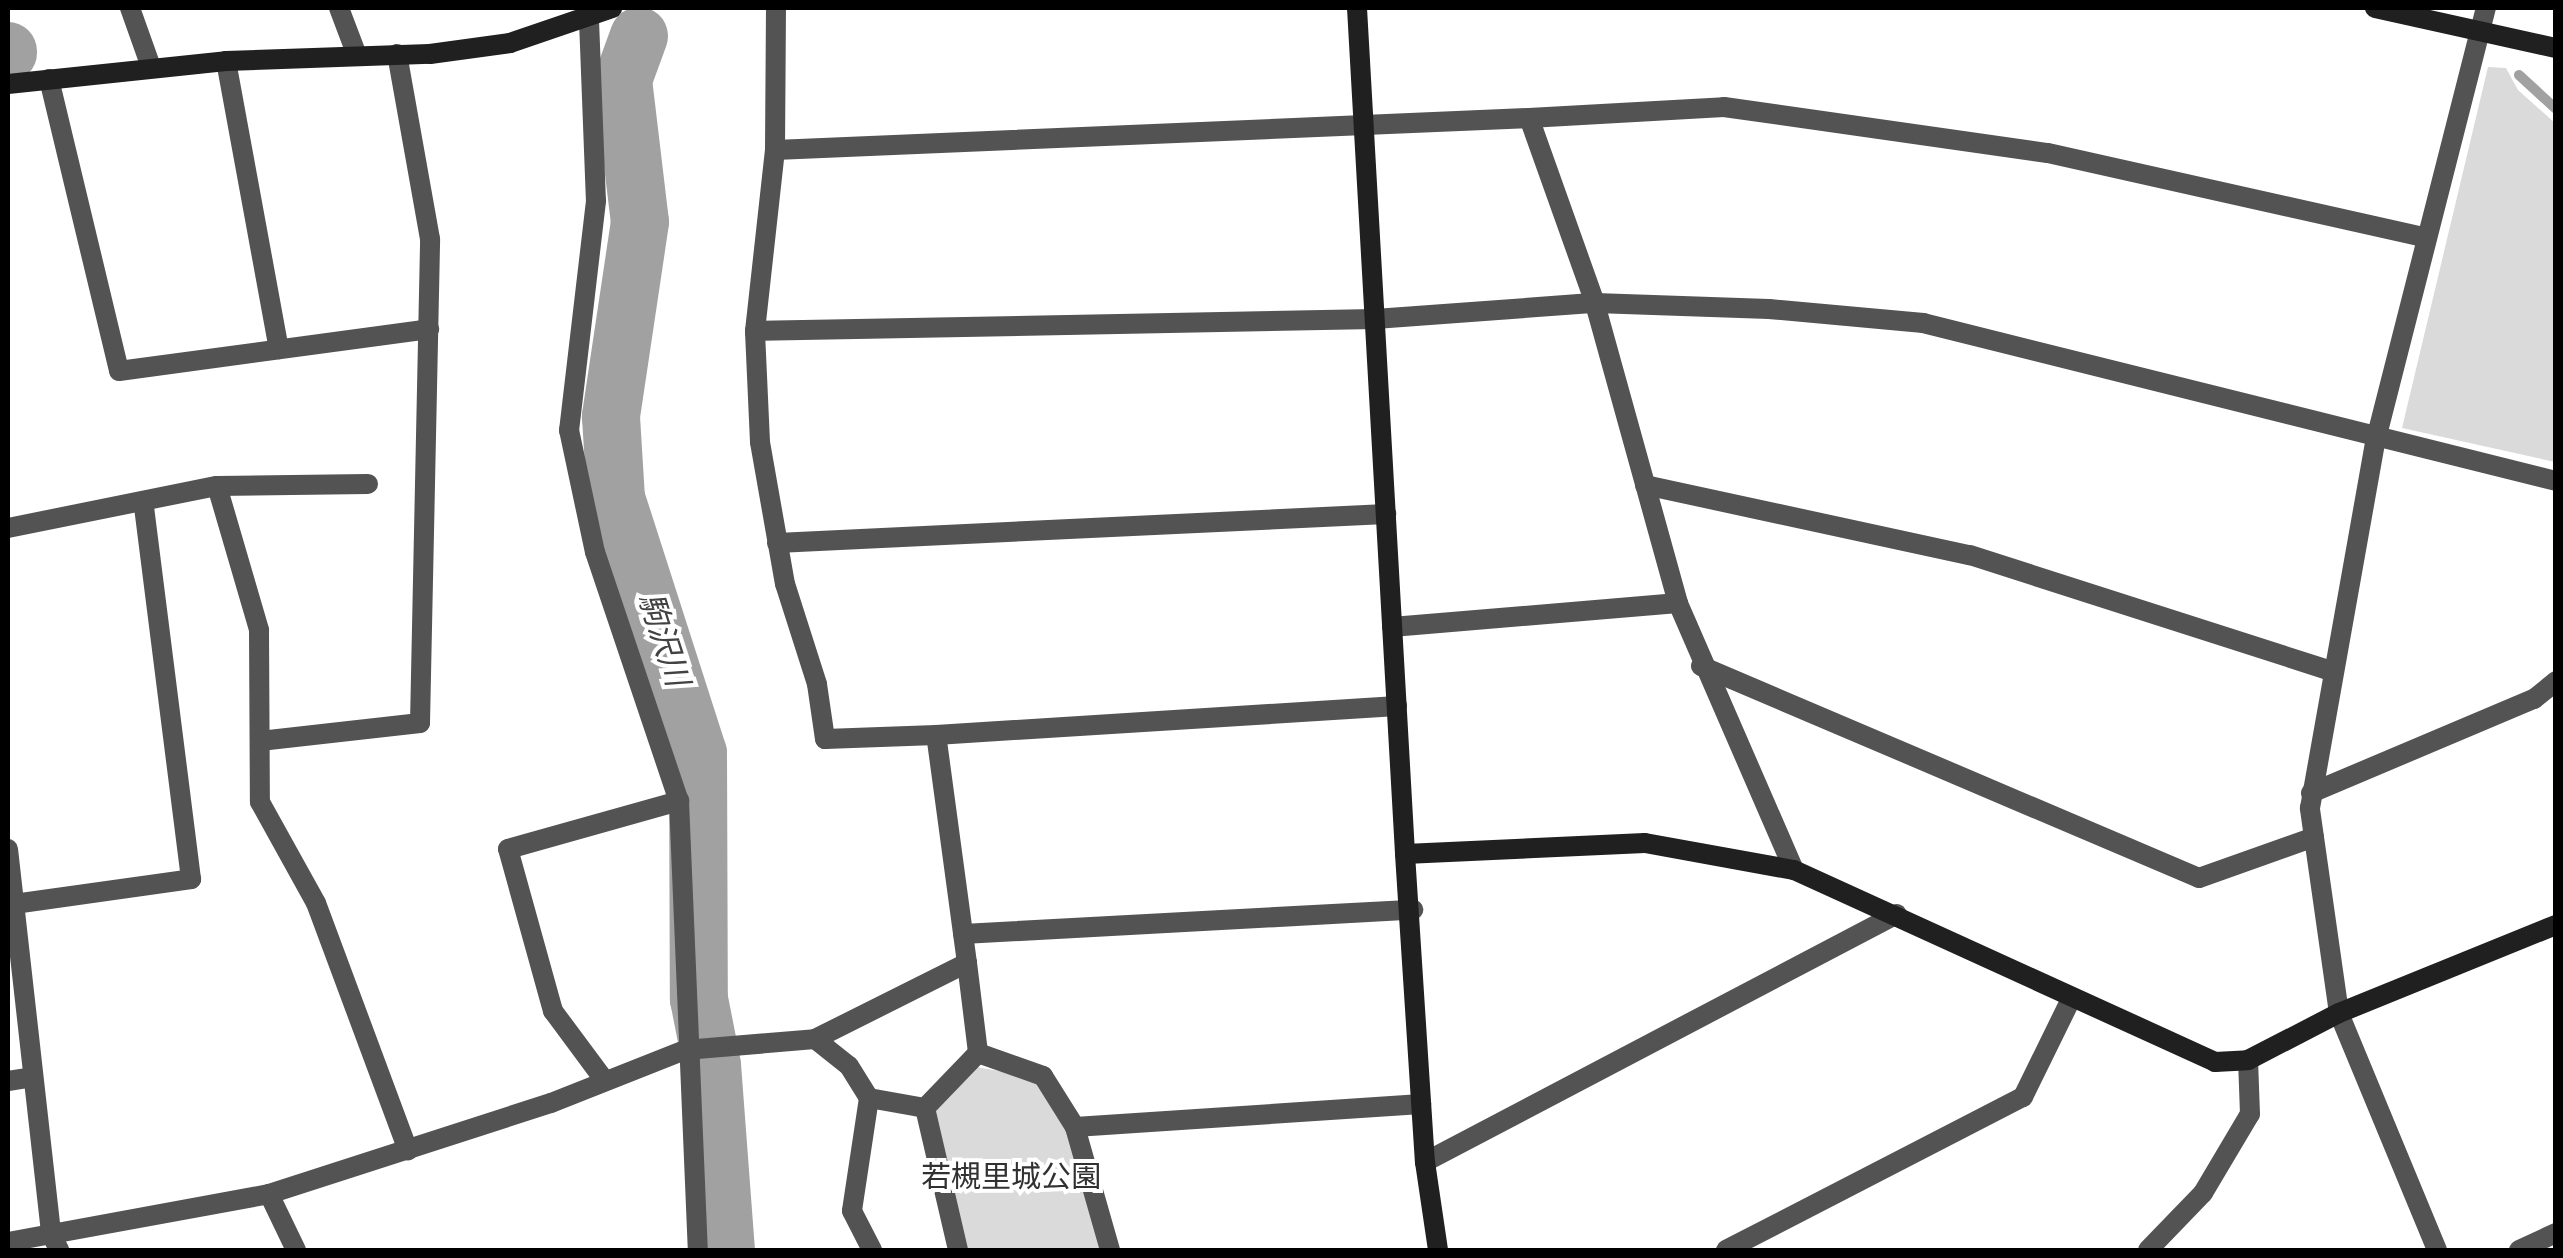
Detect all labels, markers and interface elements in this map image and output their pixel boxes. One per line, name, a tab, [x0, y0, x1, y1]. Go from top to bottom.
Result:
water label: 駒沢川	[629, 588, 695, 692]
park label: 若槻里城公園	[921, 1160, 1101, 1196]

